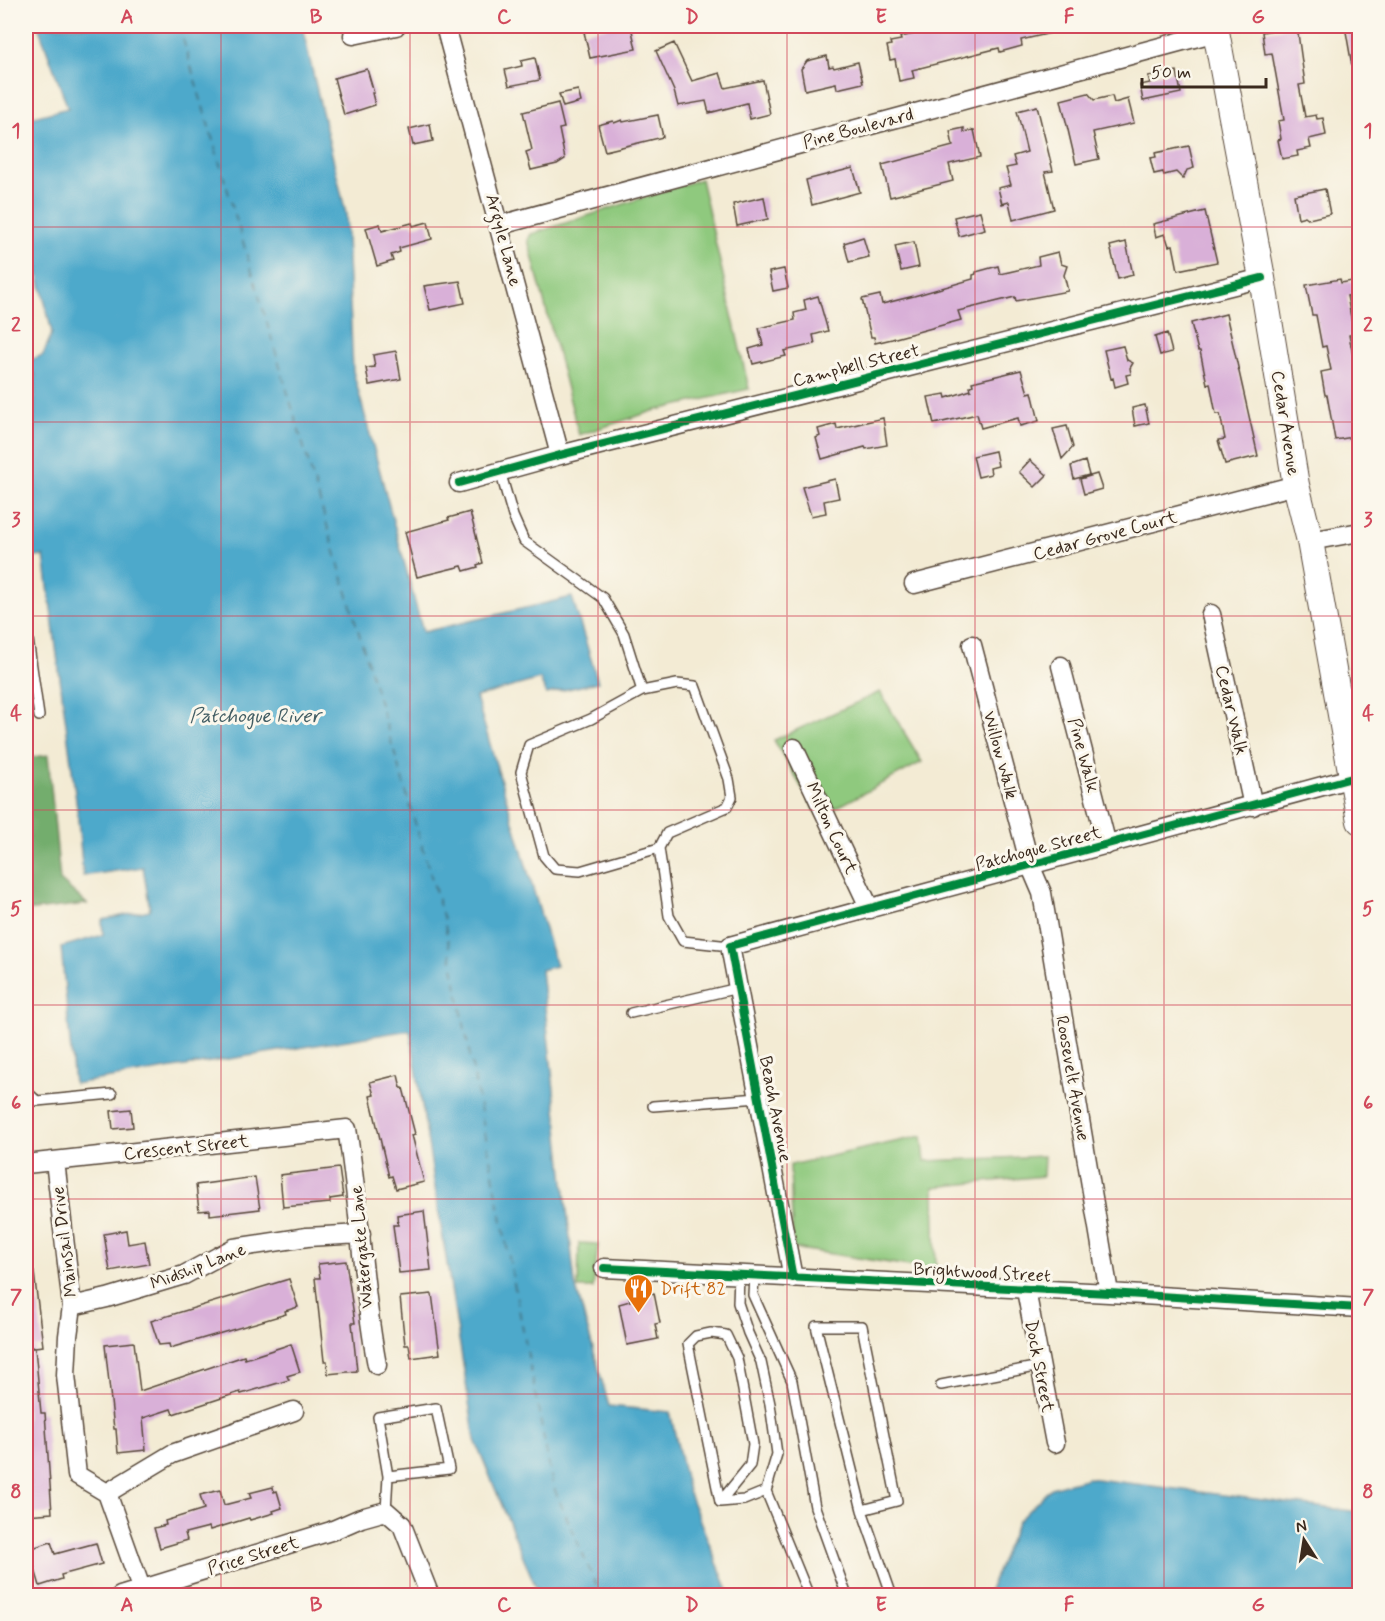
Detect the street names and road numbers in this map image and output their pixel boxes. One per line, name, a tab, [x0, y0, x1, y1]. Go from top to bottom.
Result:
street label: Pine Boulevard	[800, 103, 916, 155]
street label: Argyle Lane	[477, 191, 527, 290]
street label: Campbell Street	[790, 339, 922, 393]
street label: Cedar Avenue	[1265, 369, 1305, 477]
street label: Cedar Grove Court	[1031, 505, 1180, 567]
street label: Cedar Walk	[1209, 663, 1253, 758]
street label: Willow Walk	[977, 709, 1023, 802]
street label: Pine Walk	[1062, 715, 1105, 795]
street label: Milton Court	[799, 779, 863, 879]
street label: Patchogue Street	[972, 820, 1104, 877]
street label: Roosevelt Avenue	[1049, 1014, 1095, 1143]
street label: Beach Avenue	[753, 1054, 797, 1165]
street label: Crescent Street	[123, 1129, 250, 1166]
street label: Watergate Lane	[345, 1184, 379, 1309]
street label: Mainsail Drive	[46, 1185, 84, 1299]
street label: Midship Lane	[147, 1238, 250, 1296]
street label: Brightwood Street	[913, 1257, 1052, 1290]
street label: Dock Street	[1018, 1318, 1060, 1415]
street label: Price Street	[205, 1531, 302, 1581]

